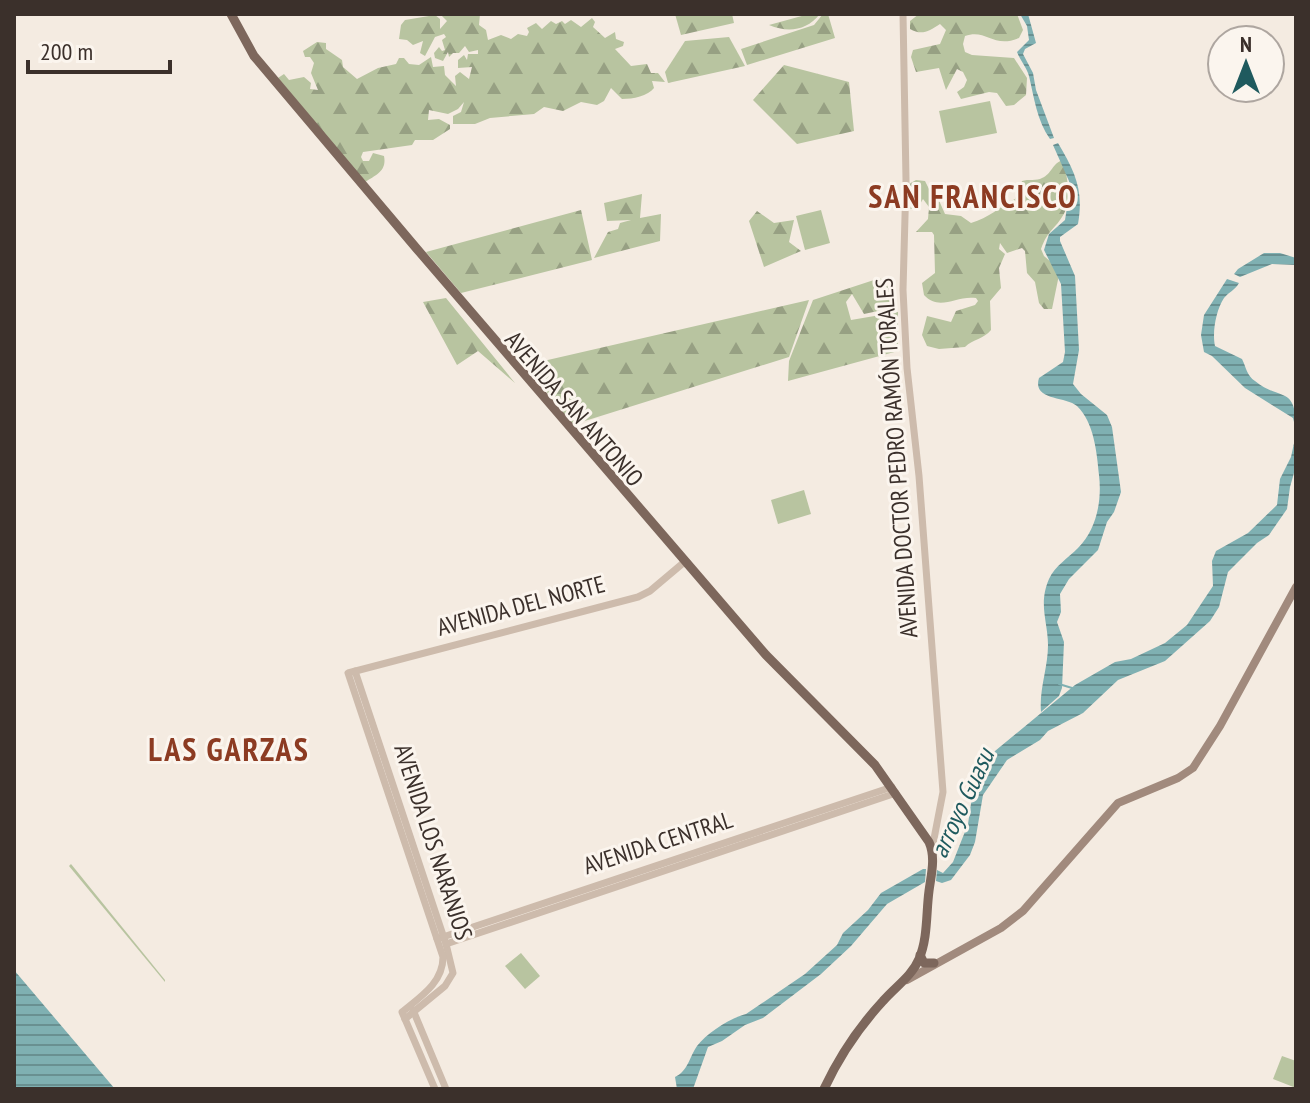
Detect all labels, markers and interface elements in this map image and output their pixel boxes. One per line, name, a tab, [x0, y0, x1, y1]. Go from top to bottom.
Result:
scale bar	[28, 24, 170, 74]
north arrow	[1206, 24, 1286, 104]
text: N	[1240, 30, 1252, 58]
text: 200 m	[40, 36, 93, 67]
district label: SAN FRANCISCO	[868, 175, 1078, 217]
street label: AVENIDA DOCTOR PEDRO RAMÓN TORALES	[868, 277, 925, 639]
street label: AVENIDA SAN ANTONIO	[498, 325, 650, 493]
street label: AVENIDA DEL NORTE	[433, 568, 608, 643]
district label: LAS GARZAS	[148, 728, 310, 770]
street label: AVENIDA LOS NARANJOS	[387, 740, 480, 944]
water label: arroyo Guasu	[922, 741, 1002, 863]
street label: AVENIDA CENTRAL	[579, 804, 737, 881]

